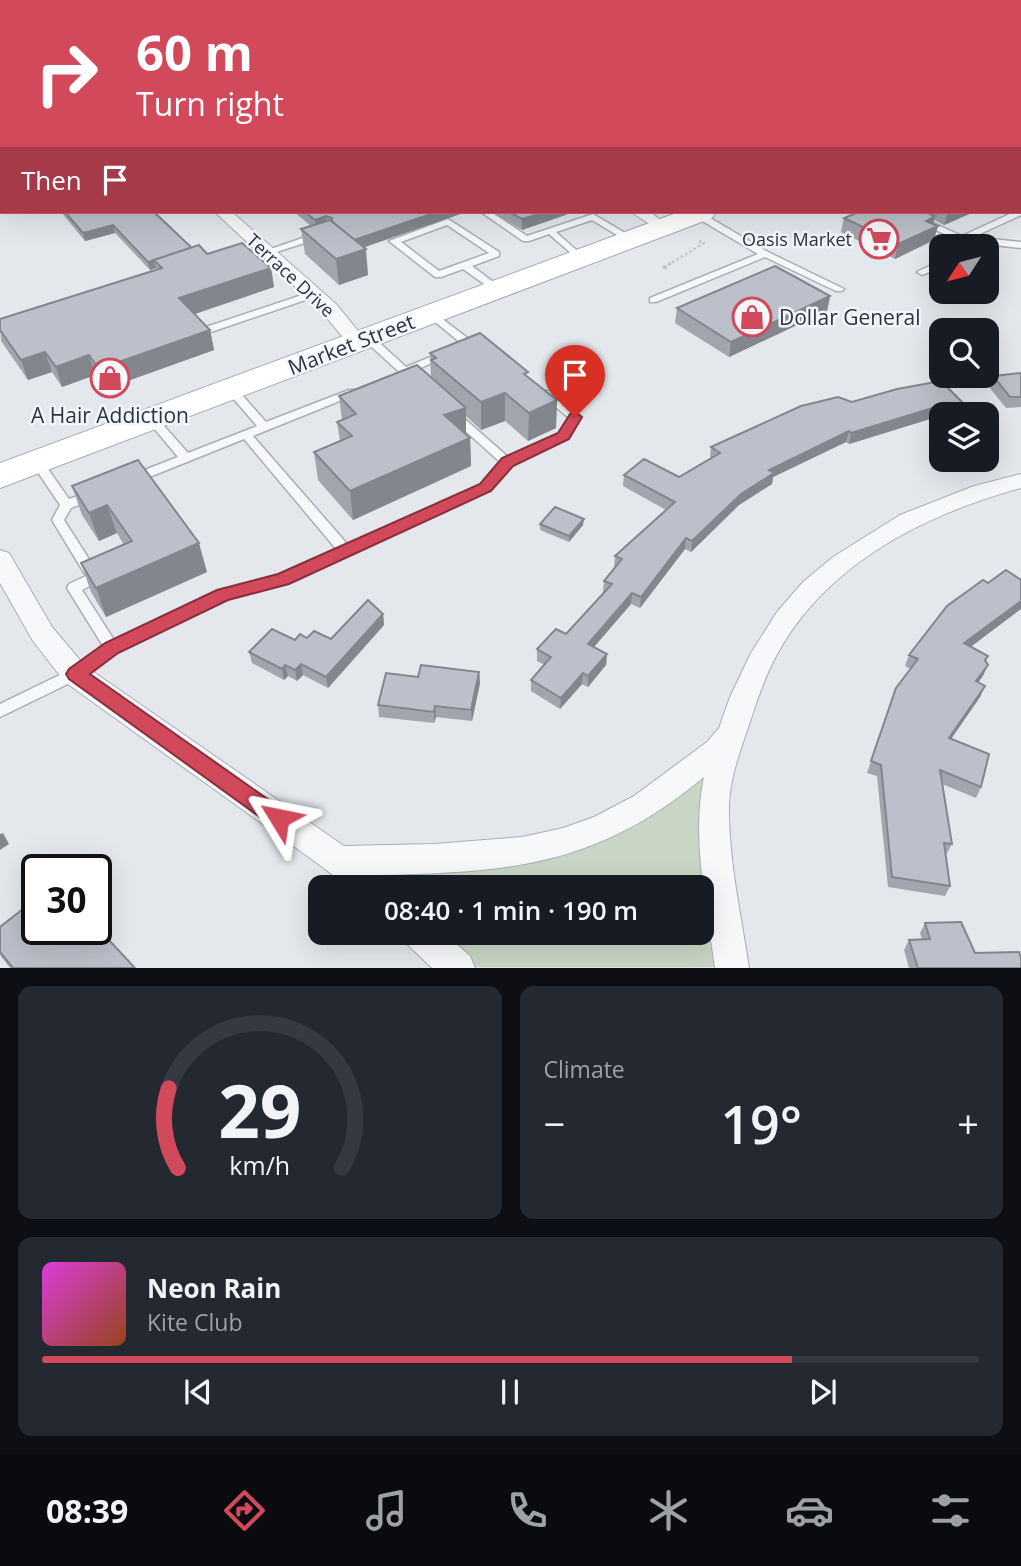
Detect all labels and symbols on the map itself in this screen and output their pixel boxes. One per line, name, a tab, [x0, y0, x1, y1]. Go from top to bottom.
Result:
supermarket icon: Oasis Market	[858, 218, 900, 260]
place label: Oasis Market	[742, 227, 852, 251]
street label: Terrace Drive	[242, 228, 340, 322]
north arrow	[929, 234, 999, 304]
shop icon: Dollar General	[731, 296, 773, 338]
place label: Dollar General	[779, 303, 920, 331]
street label: Market Street	[284, 307, 418, 381]
pin	[545, 345, 605, 417]
shop icon: A Hair Addiction	[89, 357, 131, 399]
place label: A Hair Addiction	[31, 401, 189, 429]
position arrow	[242, 781, 316, 855]
speed limit sign: 30	[21, 854, 112, 945]

